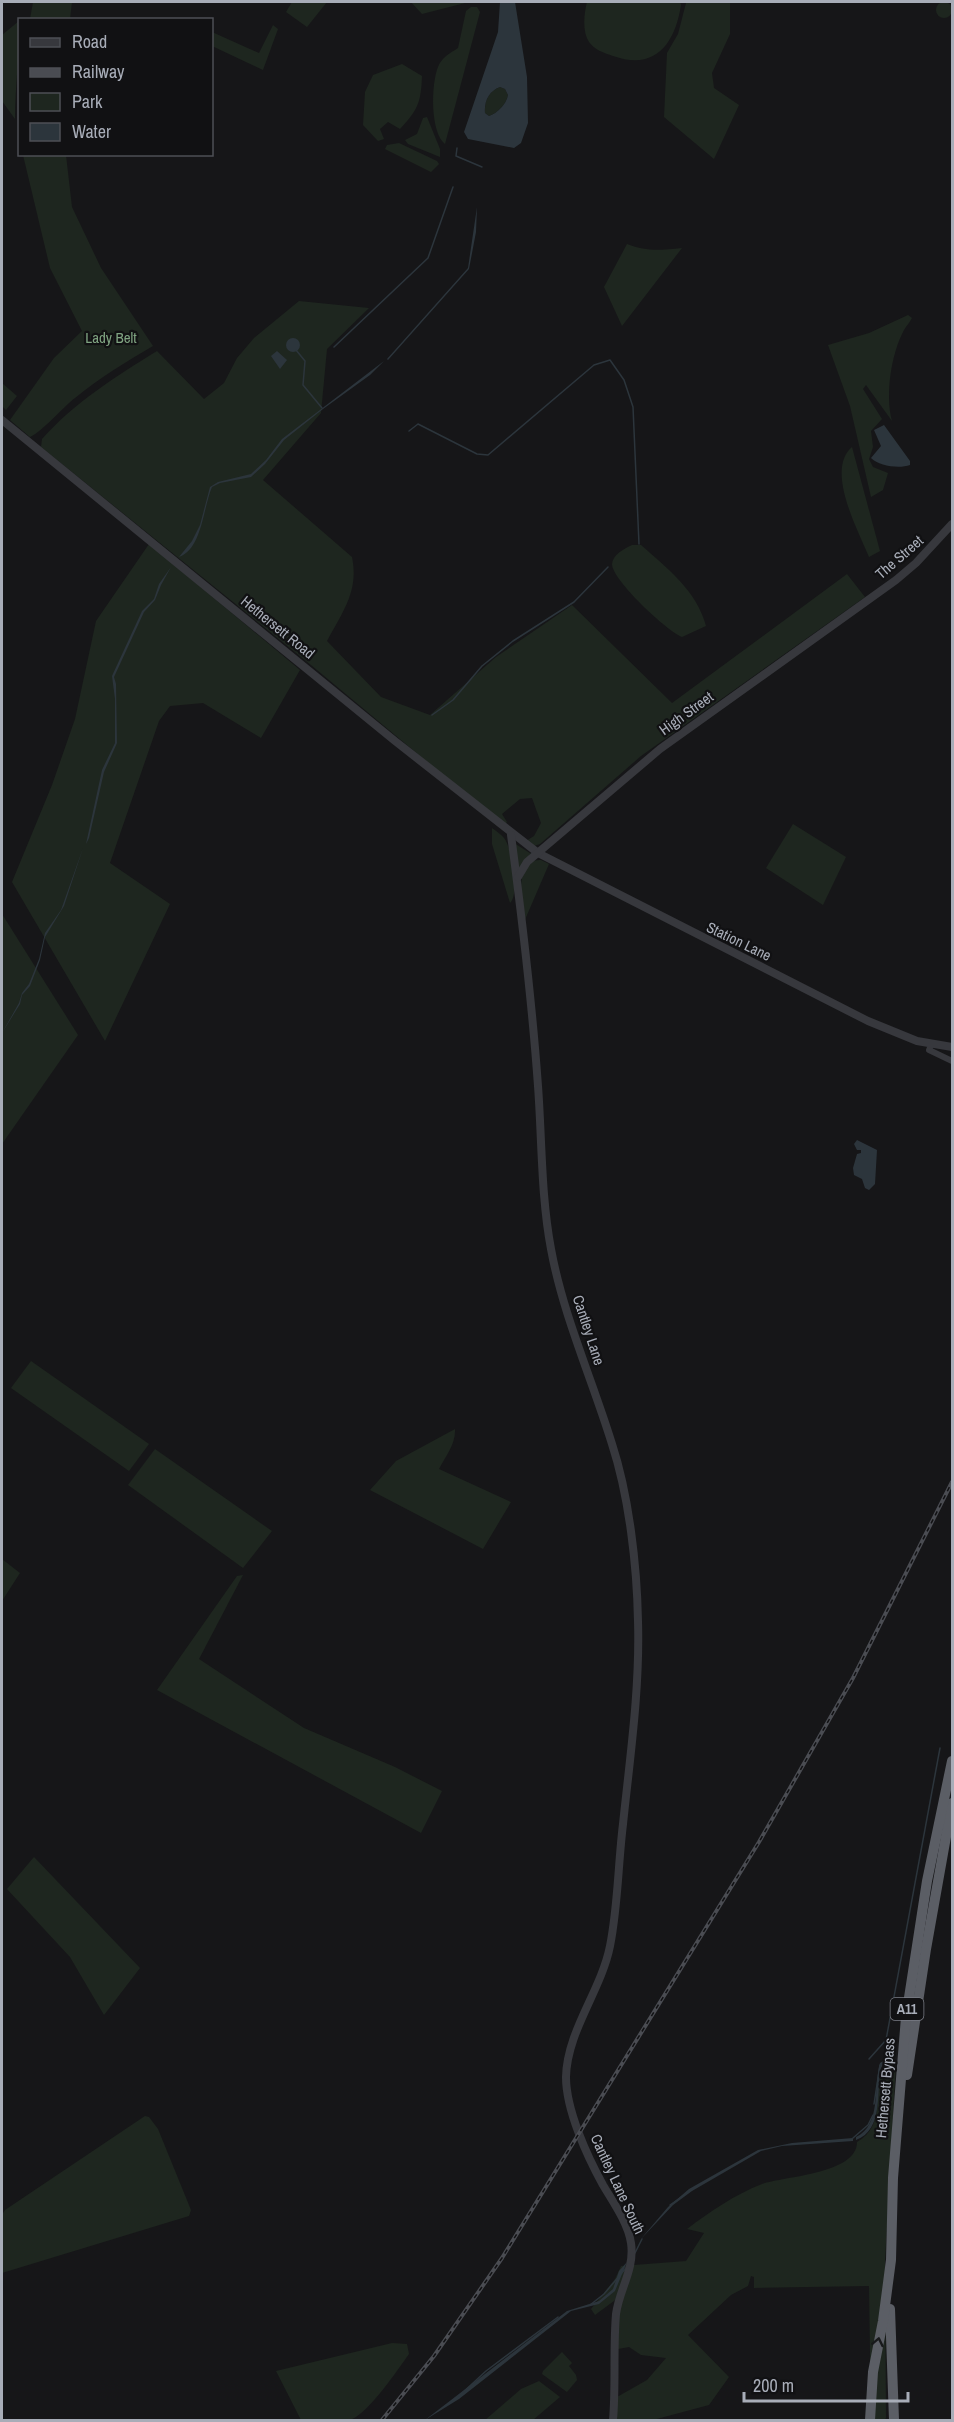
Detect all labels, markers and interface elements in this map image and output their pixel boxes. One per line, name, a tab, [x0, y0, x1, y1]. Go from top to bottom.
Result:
legend	[18, 18, 213, 156]
text: Road	[72, 29, 107, 54]
text: Railway	[72, 59, 125, 84]
text: Park	[72, 89, 103, 114]
text: Water	[72, 119, 111, 144]
park label: Lady Belt	[85, 327, 137, 348]
street label: The Street	[870, 530, 928, 584]
street label: Hethersett Road	[237, 591, 319, 663]
street label: High Street	[655, 686, 718, 740]
street label: Station Lane	[703, 916, 775, 966]
street label: Cantley Lane	[568, 1292, 610, 1368]
road number: A11	[890, 1998, 924, 2020]
street label: Hethersett Bypass	[870, 2037, 900, 2139]
street label: Cantley Lane South	[586, 2131, 650, 2237]
one-way arrow	[871, 2337, 884, 2347]
scale bar	[744, 2365, 908, 2403]
text: 200 m	[753, 2373, 794, 2398]

